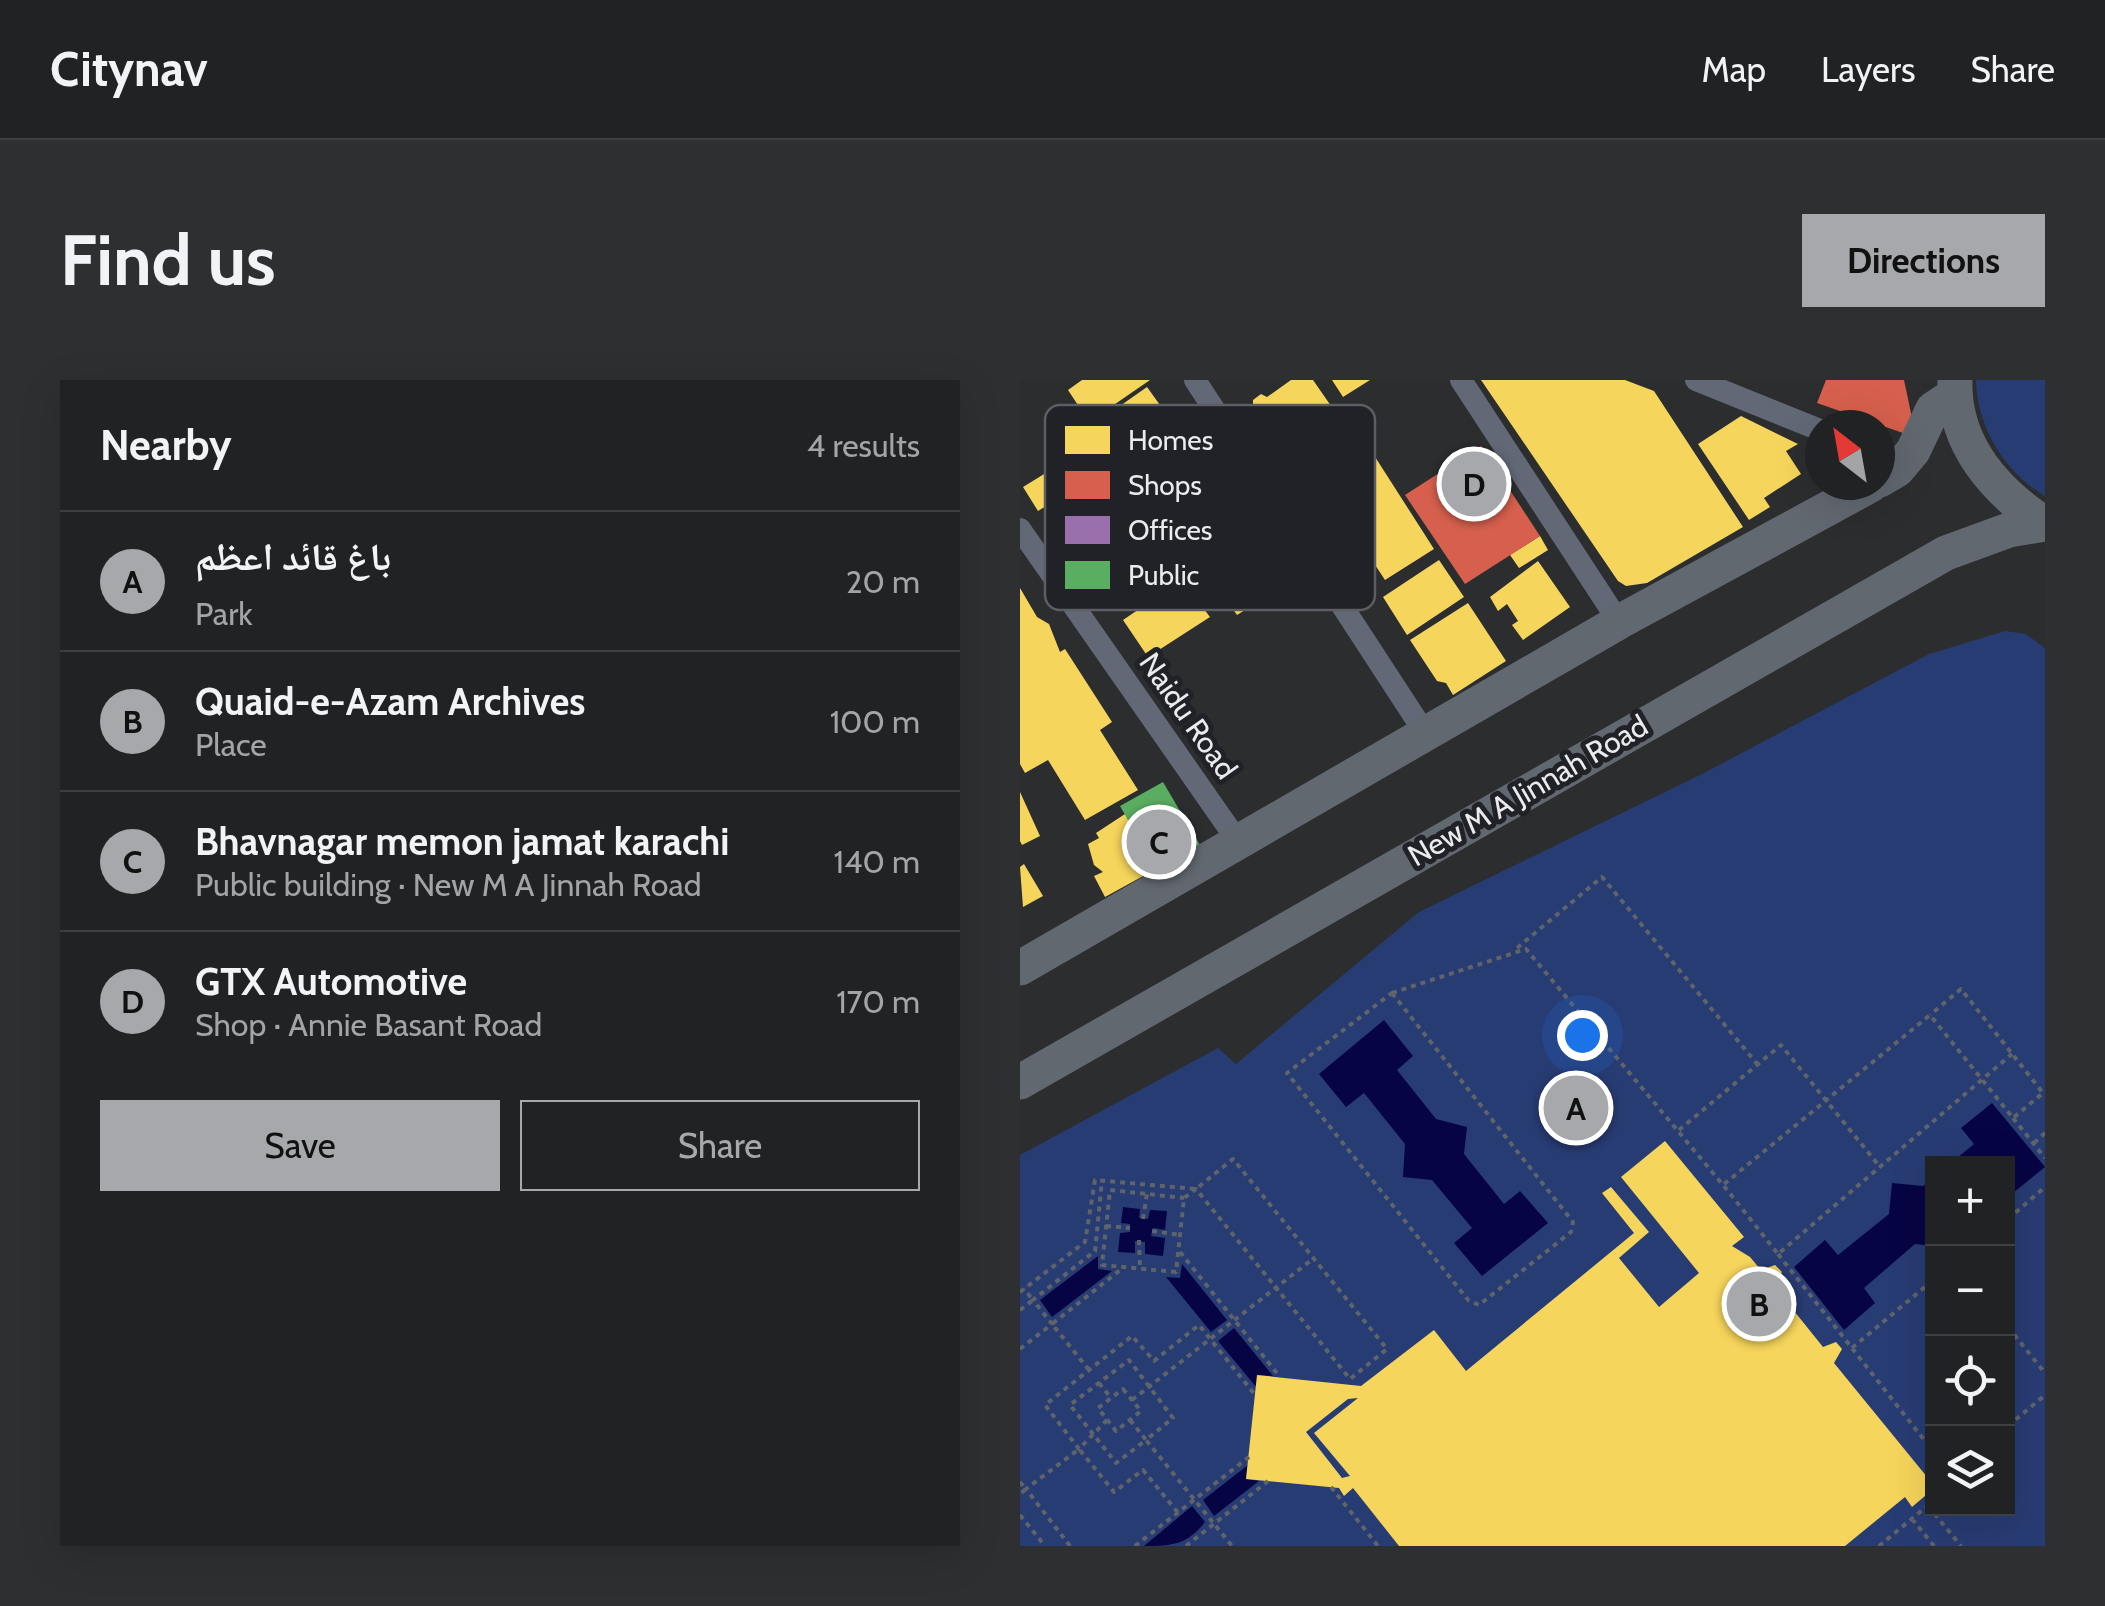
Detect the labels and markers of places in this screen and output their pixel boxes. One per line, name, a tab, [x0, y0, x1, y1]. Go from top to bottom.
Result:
pin: D	[1442, 446, 1506, 522]
pin: C	[1126, 804, 1192, 880]
pin: A	[1544, 1070, 1608, 1146]
pin: B	[1726, 1266, 1792, 1342]

